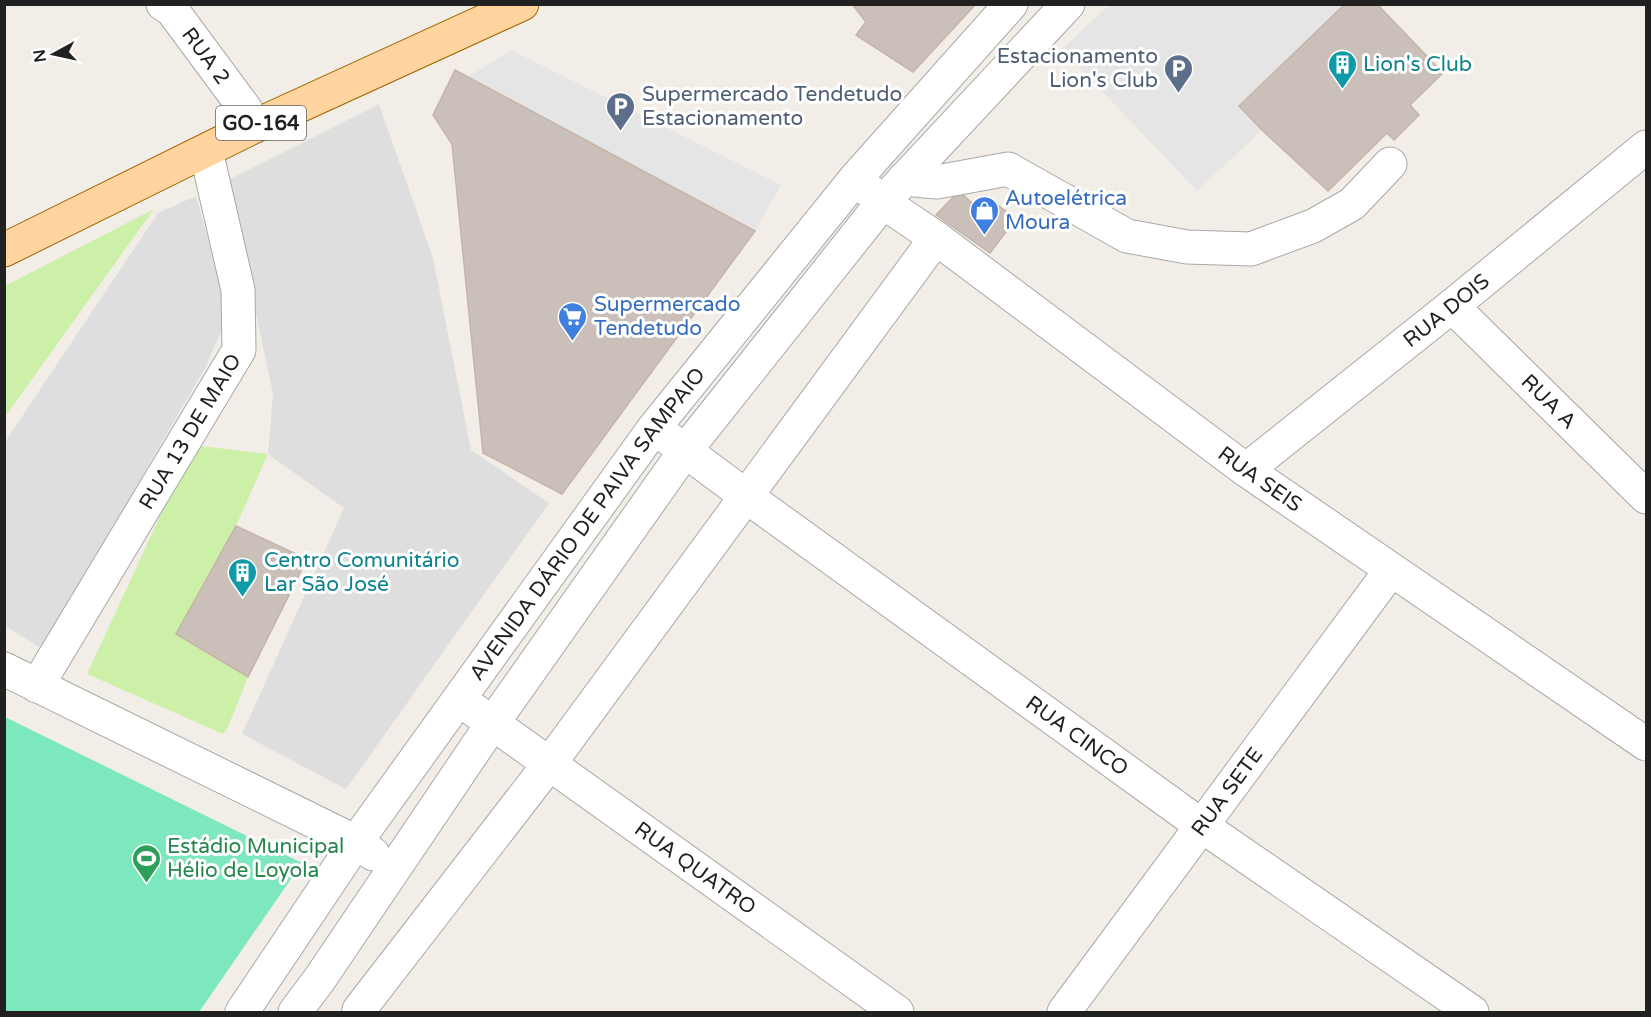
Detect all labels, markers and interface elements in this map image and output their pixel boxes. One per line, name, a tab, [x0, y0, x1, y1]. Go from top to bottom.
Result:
street label: RUA 2	[176, 23, 235, 90]
north arrow	[24, 24, 84, 84]
place label: Estacionamento Lion's Club	[997, 44, 1158, 93]
text: N	[29, 48, 51, 64]
building icon: Lion's Club	[1326, 48, 1358, 90]
parking icon: Estacionamento Lion's Club	[1163, 52, 1195, 94]
place label: Lion's Club	[1363, 52, 1472, 77]
place label: Supermercado Tendetudo Estacionamento	[642, 82, 902, 131]
parking icon: Supermercado Tendetudo Estacionamento	[605, 90, 637, 132]
road number: GO-164	[216, 106, 306, 140]
place label: Autoelétrica Moura	[1005, 186, 1127, 235]
shop icon: Autoelétrica Moura	[968, 194, 1000, 236]
street label: RUA DOIS	[1398, 269, 1495, 353]
place label: Supermercado Tendetudo	[594, 292, 741, 341]
supermarket icon: Supermercado Tendetudo	[557, 300, 589, 342]
street label: RUA 13 DE MAIO	[134, 349, 247, 514]
street label: AVENIDA DÁRIO DE PAIVA SAMPAIO	[464, 363, 711, 685]
street label: RUA A	[1516, 369, 1581, 434]
street label: RUA SEIS	[1213, 441, 1307, 518]
place label: Centro Comunitário Lar São José	[264, 548, 460, 597]
building icon: Centro Comunitário Lar São José	[227, 556, 259, 598]
street label: RUA CINCO	[1021, 691, 1133, 781]
street label: RUA SETE	[1186, 743, 1268, 841]
street label: RUA QUATRO	[629, 817, 761, 920]
place label: Estádio Municipal Hélio de Loyola	[167, 834, 344, 883]
sports icon: Estádio Municipal Hélio de Loyola	[130, 842, 162, 884]

